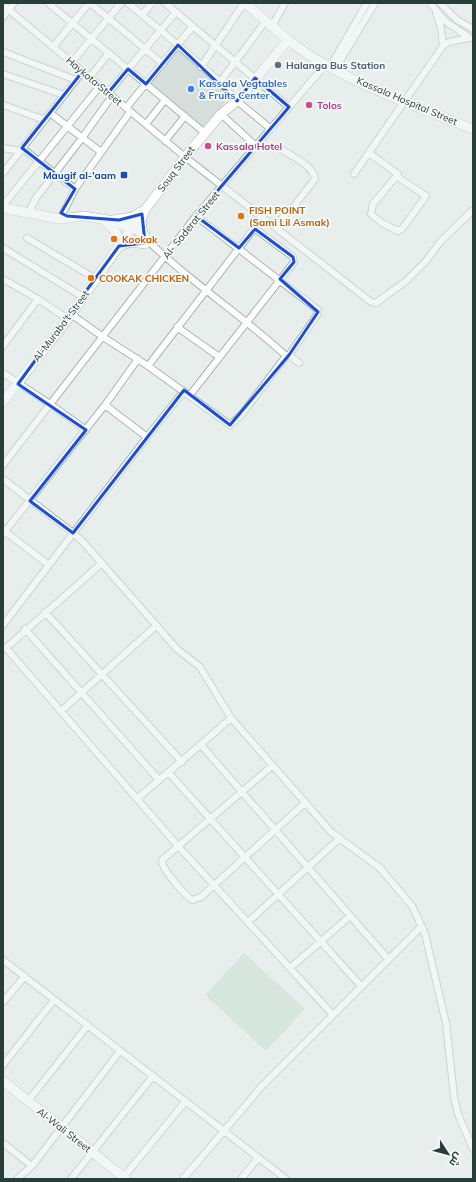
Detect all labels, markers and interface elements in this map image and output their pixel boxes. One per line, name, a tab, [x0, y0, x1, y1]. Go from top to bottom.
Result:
street label: Haykota Street	[63, 54, 125, 109]
place label: Halanga Bus Station	[286, 59, 385, 72]
marker: Halanga Bus Station	[273, 60, 283, 70]
street label: Kassala Hospital Street	[355, 74, 460, 128]
place label: Kassala Vegtables & Fruits Center	[199, 77, 287, 102]
marker: Kassala Vegtables & Fruits Center	[186, 84, 196, 94]
place label: Tolos	[317, 99, 342, 112]
marker: Tolos	[304, 100, 314, 110]
place label: Kassala Hotel	[216, 140, 282, 153]
marker: Kassala Hotel	[203, 141, 213, 151]
street label: Souq Street	[155, 143, 198, 194]
place label: Maugif al-'aam	[43, 169, 116, 182]
marker: Maugif al-'aam	[119, 170, 129, 180]
street label: Al- Saderat Street	[160, 188, 223, 262]
place label: FISH POINT (Sami Lil Asmak)	[249, 204, 330, 229]
marker: FISH POINT (Sami Lil Asmak)	[236, 211, 246, 221]
place label: Kookak	[122, 233, 158, 246]
marker: Kookak	[109, 234, 119, 244]
place label: COOKAK CHICKEN	[99, 272, 189, 285]
marker: COOKAK CHICKEN	[86, 273, 96, 283]
street label: Al-Muraba't Street	[30, 287, 92, 364]
street label: Al-Wali Street	[34, 1105, 94, 1155]
north arrow	[428, 1134, 468, 1174]
text: ش	[446, 1150, 466, 1170]

